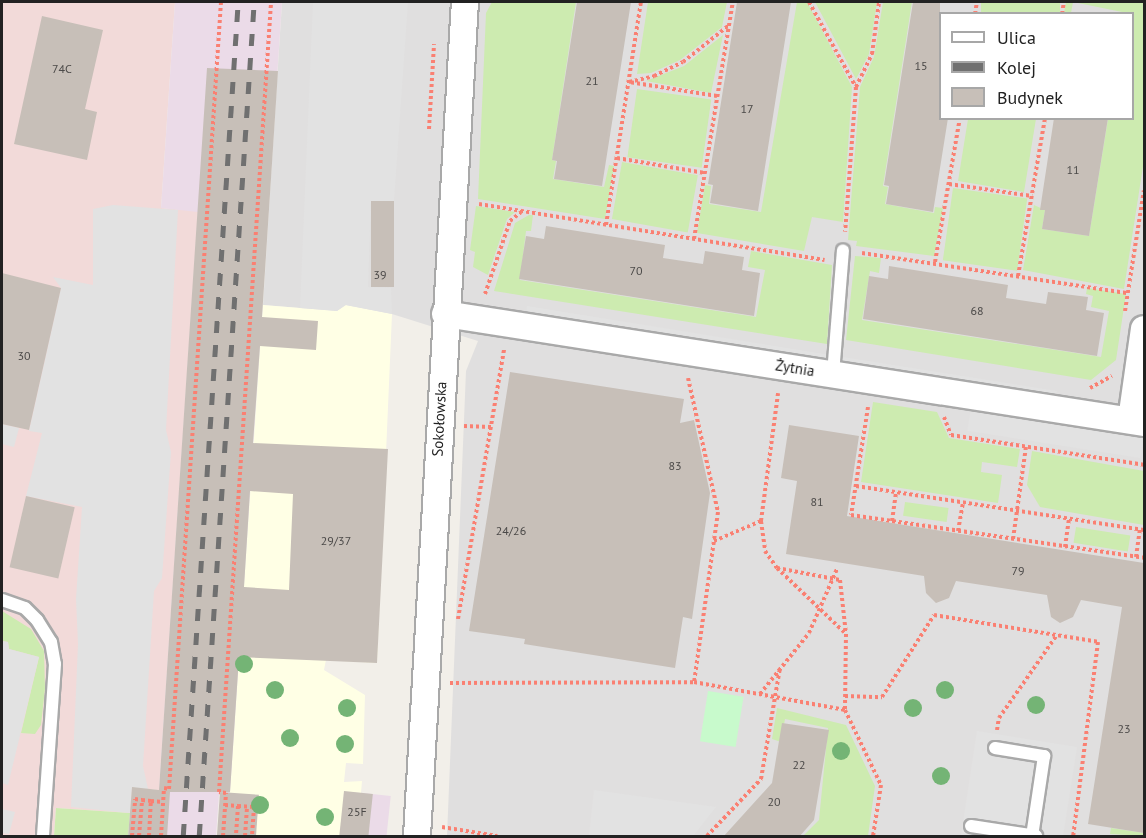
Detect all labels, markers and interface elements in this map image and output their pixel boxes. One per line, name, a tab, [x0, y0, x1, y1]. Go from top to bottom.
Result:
legend	[939, 12, 1134, 120]
text: Ulica	[997, 26, 1036, 49]
text: Kolej	[997, 56, 1036, 79]
house number: 15	[914, 59, 928, 73]
house number: 74C	[52, 62, 72, 76]
house number: 21	[585, 74, 599, 88]
text: Budynek	[997, 86, 1063, 109]
house number: 17	[740, 102, 754, 116]
house number: 11	[1066, 163, 1080, 177]
house number: 70	[629, 264, 643, 278]
house number: 39	[373, 268, 387, 282]
house number: 68	[970, 304, 984, 318]
house number: 30	[17, 349, 31, 363]
street label: Żytnia	[774, 356, 816, 380]
street label: Sokołowska	[428, 381, 450, 457]
house number: 83	[668, 459, 682, 473]
house number: 81	[810, 495, 824, 509]
house number: 24/26	[496, 524, 526, 538]
house number: 29/37	[321, 534, 351, 548]
house number: 79	[1011, 564, 1025, 578]
house number: 23	[1117, 722, 1131, 736]
house number: 22	[792, 758, 806, 772]
house number: 20	[767, 795, 781, 809]
house number: 25F	[347, 805, 367, 819]

